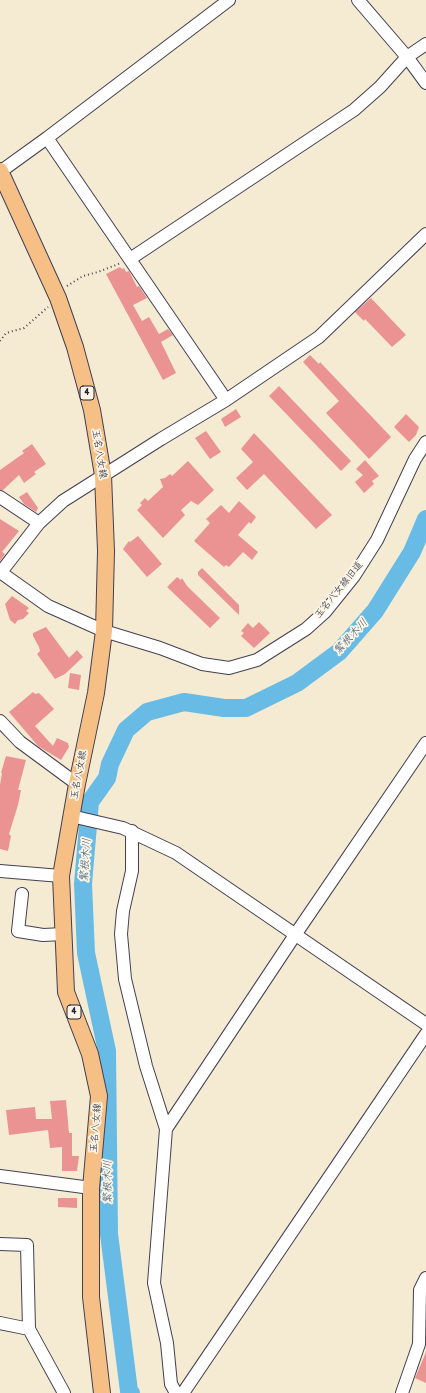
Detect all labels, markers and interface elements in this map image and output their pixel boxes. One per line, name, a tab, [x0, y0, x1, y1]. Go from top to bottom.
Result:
road number: 4	[80, 386, 94, 400]
street label: 玉名八女線	[89, 428, 109, 480]
street label: 玉名八女線旧道	[312, 559, 366, 621]
water label: 繁根木川	[331, 616, 371, 658]
street label: 玉名八女線	[68, 749, 90, 801]
water label: 繁根木川	[78, 838, 94, 882]
road number: 4	[67, 1005, 81, 1019]
street label: 玉名八女線	[88, 1103, 104, 1153]
water label: 繁根木川	[101, 1160, 115, 1204]

